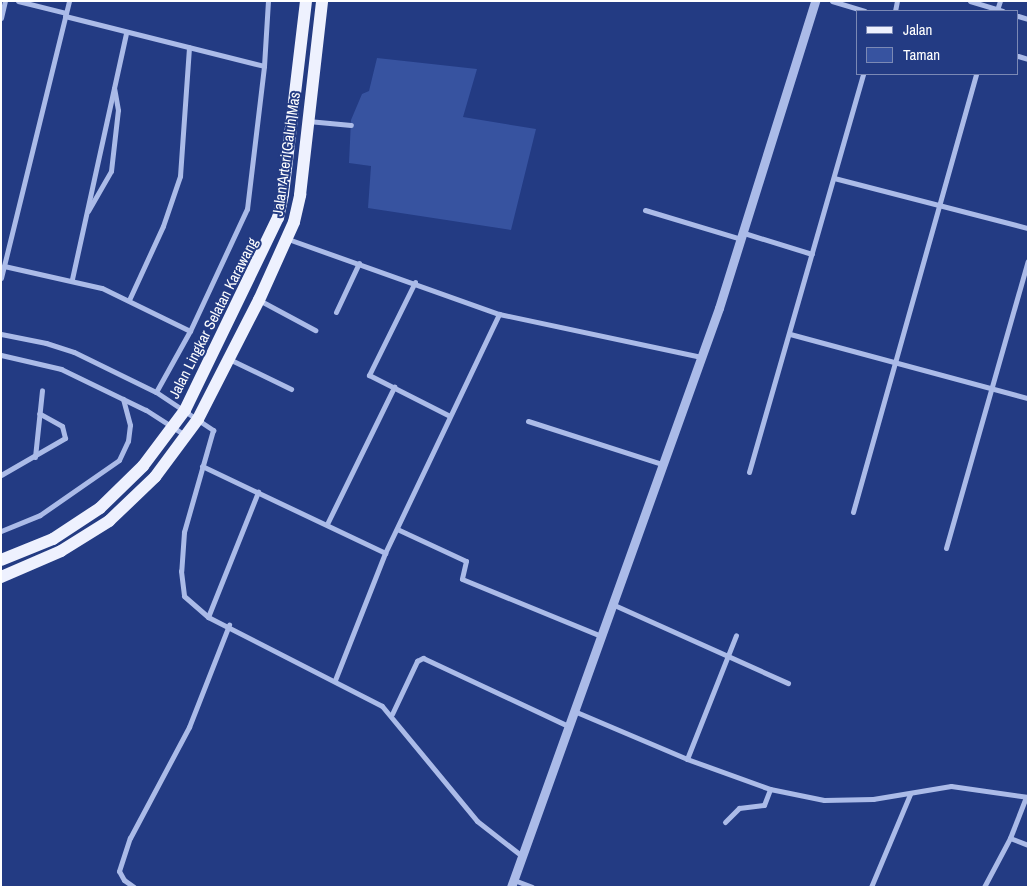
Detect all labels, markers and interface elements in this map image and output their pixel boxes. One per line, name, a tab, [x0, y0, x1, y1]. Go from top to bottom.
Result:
legend	[856, 10, 1019, 75]
text: Jalan	[903, 19, 932, 40]
text: Taman	[903, 44, 940, 65]
street label: Jalan Arteri Galuh Mas	[268, 90, 304, 218]
street label: Jalan Lingkar Selatan Karawang	[165, 235, 261, 401]

